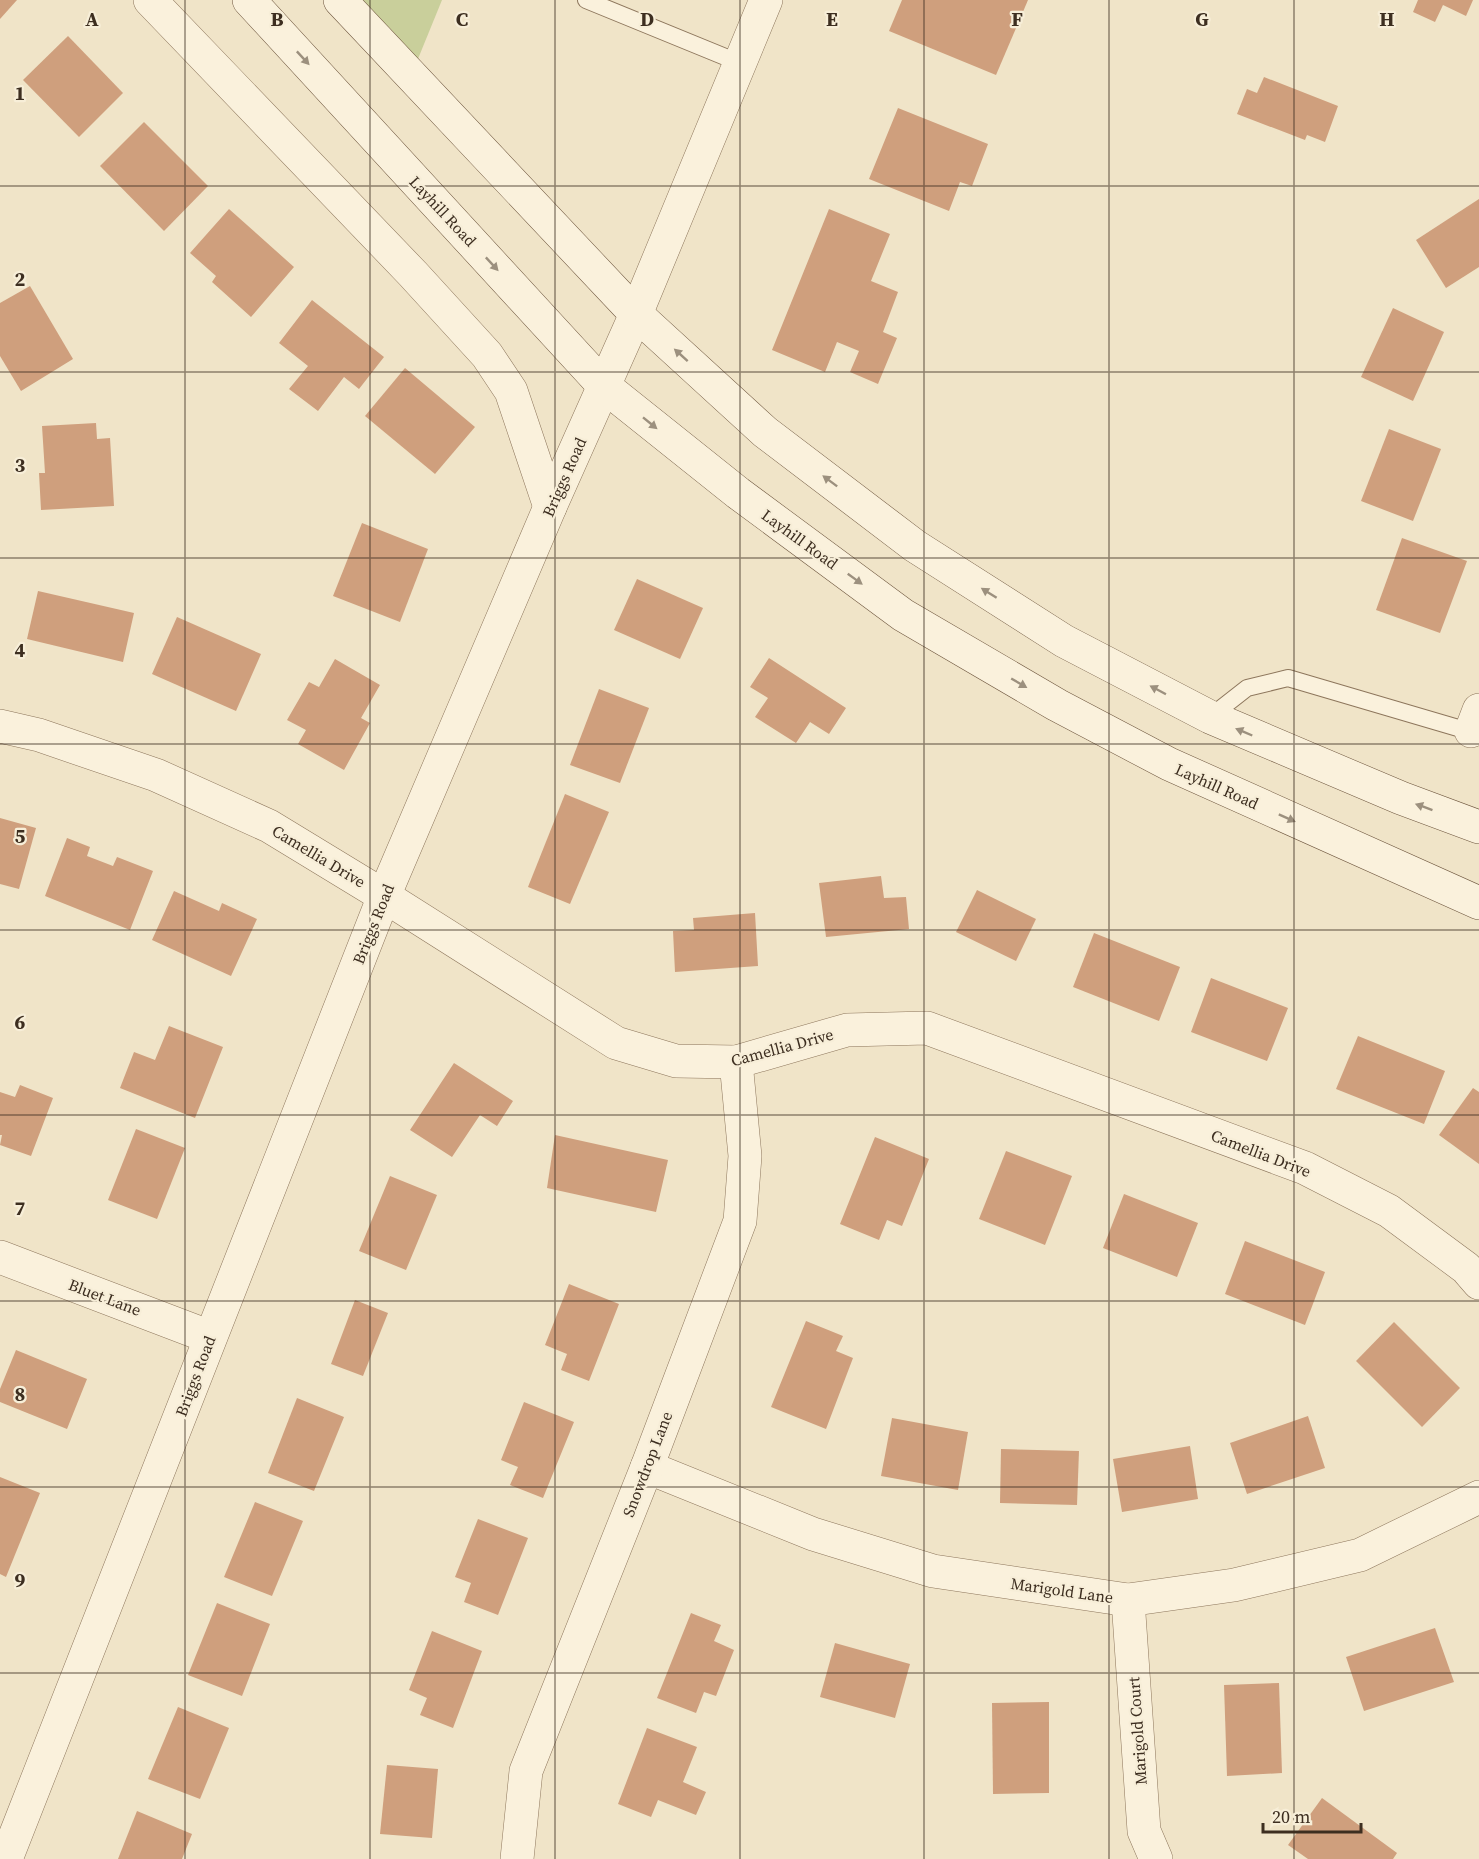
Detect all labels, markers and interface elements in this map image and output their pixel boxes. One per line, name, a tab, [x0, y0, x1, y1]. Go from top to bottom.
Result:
text: A	[85, 5, 99, 33]
text: B	[270, 5, 284, 33]
text: C	[456, 5, 468, 33]
text: D	[640, 5, 654, 33]
text: E	[826, 5, 838, 33]
text: F	[1011, 5, 1023, 33]
text: G	[1195, 5, 1209, 33]
text: H	[1379, 5, 1395, 33]
one-way arrow	[295, 51, 309, 65]
text: 1	[15, 79, 25, 107]
street label: Layhill Road	[405, 171, 481, 251]
one-way arrow	[484, 256, 498, 270]
text: 2	[15, 265, 26, 293]
one-way arrow	[674, 349, 689, 362]
one-way arrow	[642, 416, 658, 429]
street label: Briggs Road	[537, 434, 591, 520]
text: 3	[15, 451, 26, 479]
one-way arrow	[822, 475, 837, 487]
street label: Layhill Road	[757, 504, 843, 574]
one-way arrow	[847, 573, 862, 585]
one-way arrow	[981, 588, 997, 599]
text: 4	[15, 636, 26, 664]
one-way arrow	[1011, 678, 1028, 688]
one-way arrow	[1149, 685, 1166, 695]
one-way arrow	[1235, 727, 1253, 736]
street label: Layhill Road	[1172, 758, 1262, 814]
one-way arrow	[1415, 801, 1433, 811]
one-way arrow	[1279, 813, 1297, 823]
street label: Camellia Drive	[268, 819, 370, 893]
text: 5	[15, 822, 26, 850]
street label: Briggs Road	[347, 880, 399, 968]
text: 6	[15, 1008, 26, 1036]
street label: Camellia Drive	[728, 1023, 836, 1071]
street label: Camellia Drive	[1208, 1124, 1314, 1182]
text: 7	[15, 1194, 26, 1222]
street label: Bluet Lane	[65, 1273, 145, 1321]
street label: Briggs Road	[170, 1332, 220, 1420]
text: 8	[15, 1380, 25, 1408]
street label: Snowdrop Lane	[617, 1408, 677, 1520]
text: 9	[15, 1566, 26, 1594]
street label: Marigold Lane	[1009, 1572, 1115, 1608]
street label: Marigold Court	[1122, 1675, 1152, 1786]
scale bar	[1263, 1796, 1360, 1834]
text: 20 m	[1272, 1804, 1310, 1829]

